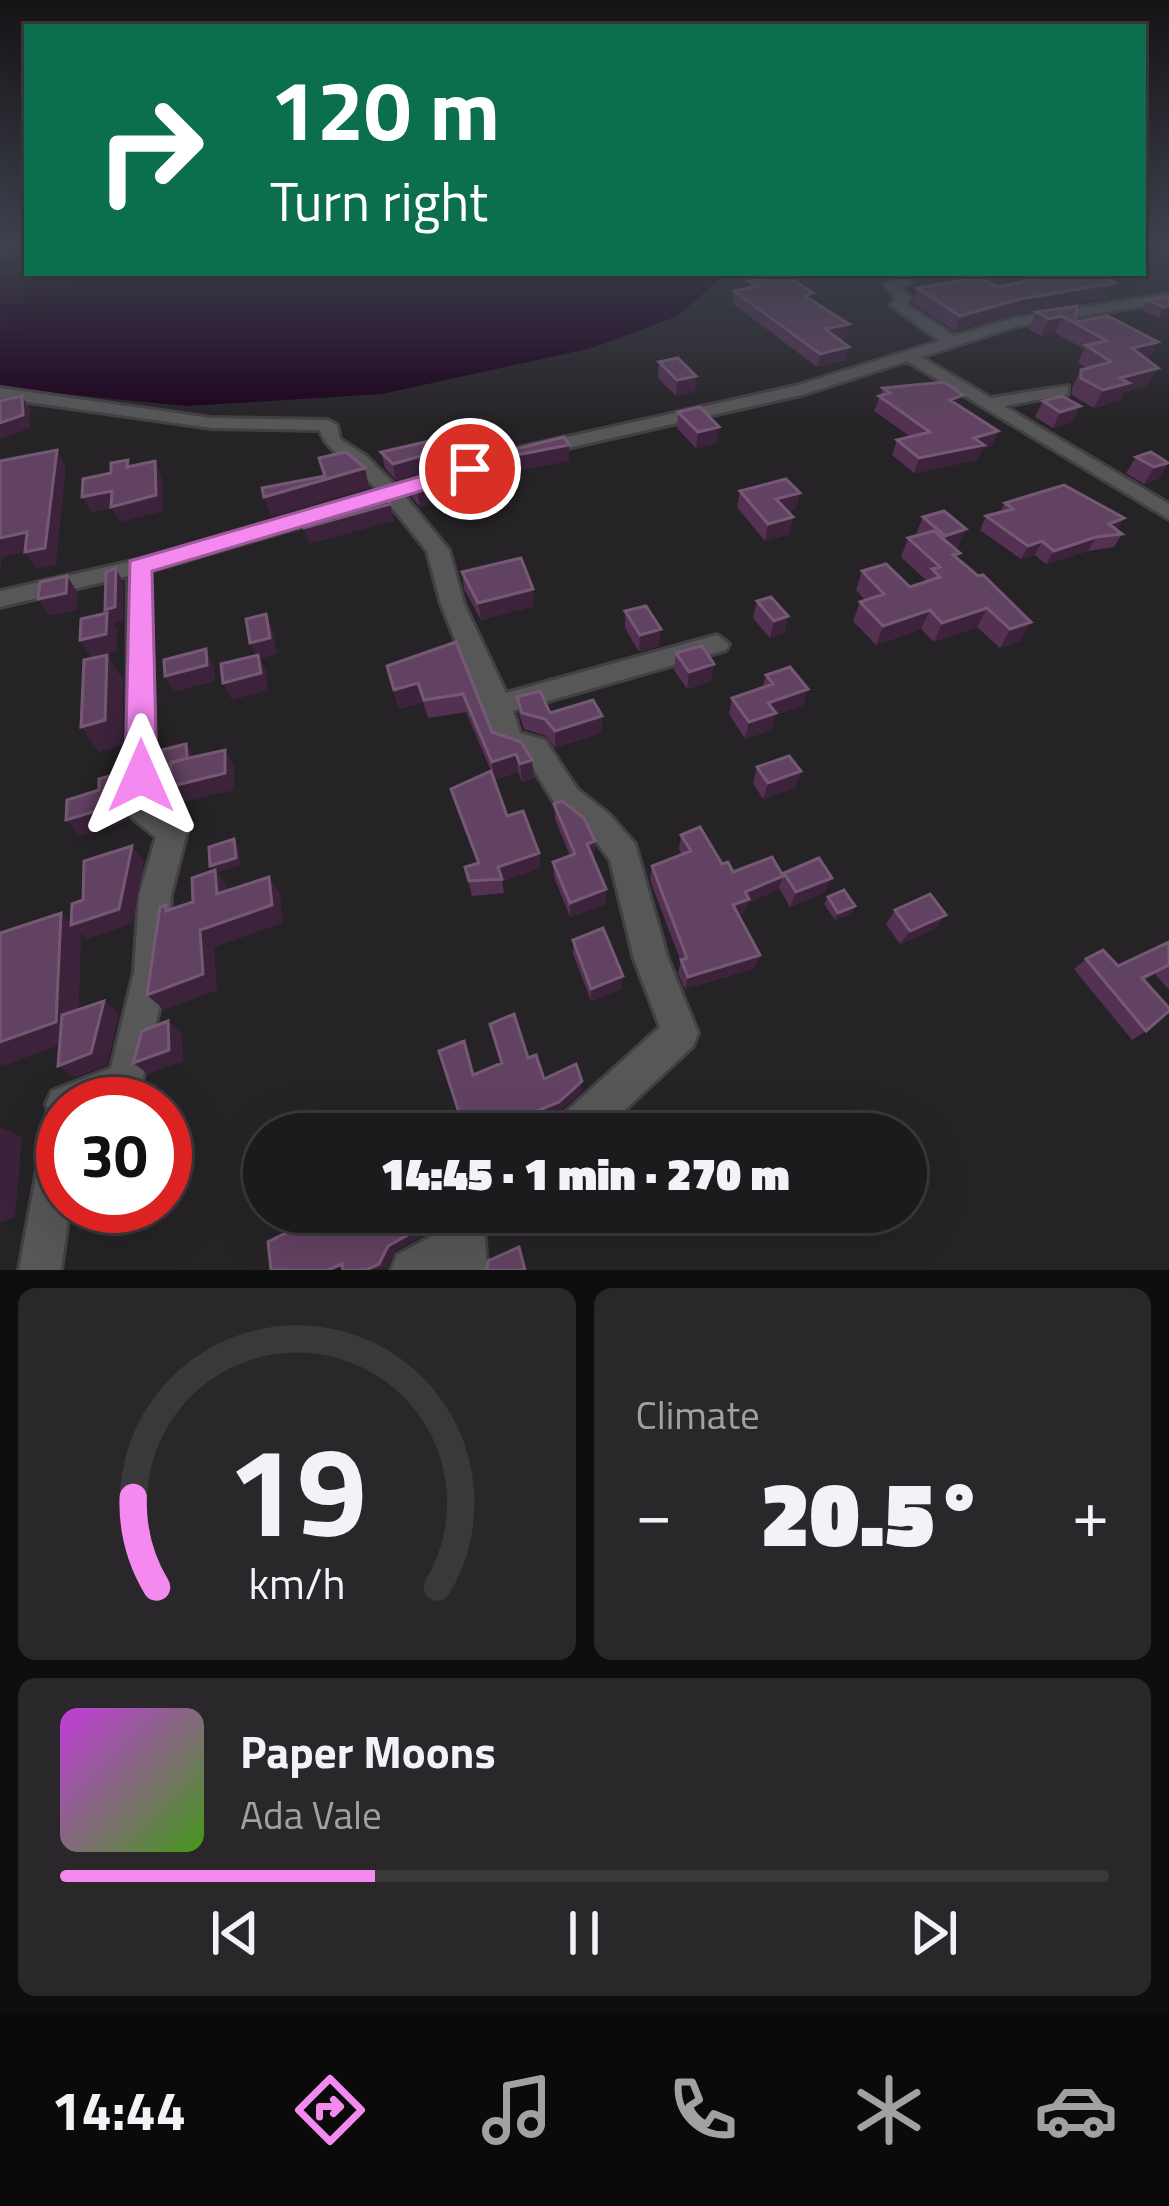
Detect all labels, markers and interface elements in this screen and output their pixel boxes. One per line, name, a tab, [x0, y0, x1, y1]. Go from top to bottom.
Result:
text: 120 m	[270, 45, 500, 173]
icon: right	[72, 72, 228, 228]
text: Turn right	[270, 160, 488, 242]
pin	[419, 418, 521, 520]
icon: arrive	[437, 436, 503, 502]
position arrow	[78, 713, 204, 839]
speed limit sign: 30	[36, 1077, 192, 1233]
text: 14:45 · 1 min · 270 m	[381, 1139, 789, 1207]
text: Climate	[636, 1385, 760, 1444]
text: 19	[227, 1395, 367, 1584]
text: 20.5°	[761, 1444, 984, 1581]
text: −	[636, 1462, 672, 1563]
text: +	[1072, 1462, 1109, 1563]
text: km/h	[248, 1550, 345, 1616]
text: Paper Moons	[240, 1717, 496, 1785]
text: Ada Vale	[240, 1785, 382, 1844]
icon: previous	[202, 1900, 268, 1966]
icon: pause	[551, 1900, 617, 1966]
icon: next	[901, 1900, 967, 1966]
icon: directions	[288, 2068, 372, 2152]
icon: music	[475, 2068, 559, 2152]
icon: phone	[661, 2068, 745, 2152]
icon: climate	[847, 2068, 931, 2152]
icon: car	[1034, 2068, 1118, 2152]
text: 14:44	[51, 2069, 186, 2151]

